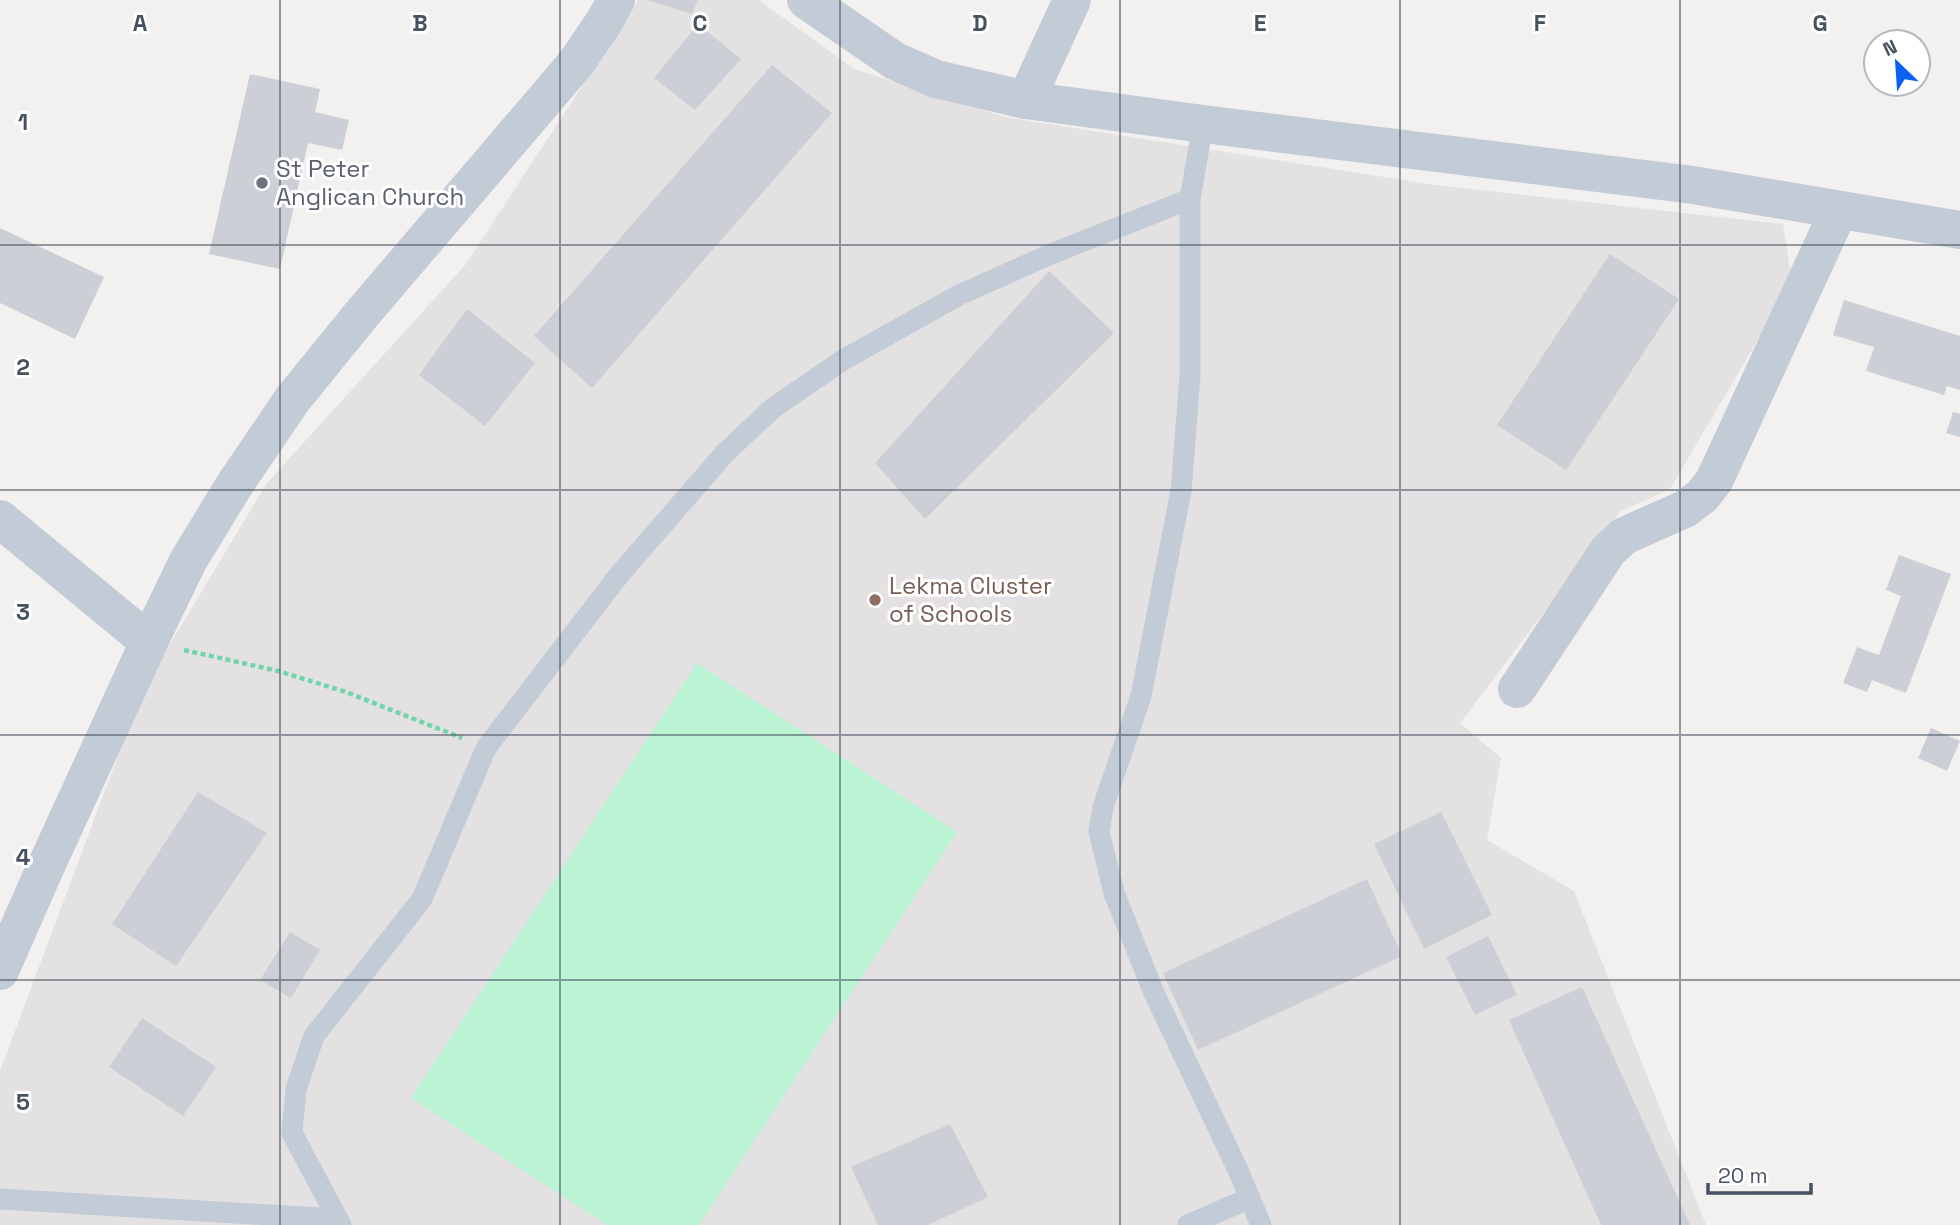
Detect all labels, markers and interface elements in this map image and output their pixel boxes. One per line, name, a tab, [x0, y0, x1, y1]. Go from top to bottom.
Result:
text: A	[133, 8, 148, 38]
text: B	[412, 8, 428, 38]
text: C	[693, 8, 707, 38]
text: D	[972, 8, 988, 38]
text: E	[1254, 8, 1266, 38]
text: F	[1534, 8, 1546, 38]
text: G	[1812, 8, 1828, 38]
north arrow	[1862, 28, 1932, 98]
text: N	[1879, 34, 1901, 62]
text: 1	[18, 107, 28, 137]
place label: St Peter Anglican Church	[276, 153, 464, 212]
marker: St Peter Anglican Church	[254, 175, 270, 191]
text: 2	[16, 352, 30, 382]
place label: Lekma Cluster of Schools	[889, 570, 1052, 629]
marker: Lekma Cluster of Schools	[867, 592, 883, 608]
text: 3	[16, 597, 30, 627]
text: 4	[16, 842, 31, 872]
text: 5	[16, 1087, 30, 1117]
scale bar	[1708, 1152, 1811, 1196]
text: 20 m	[1718, 1162, 1768, 1189]

